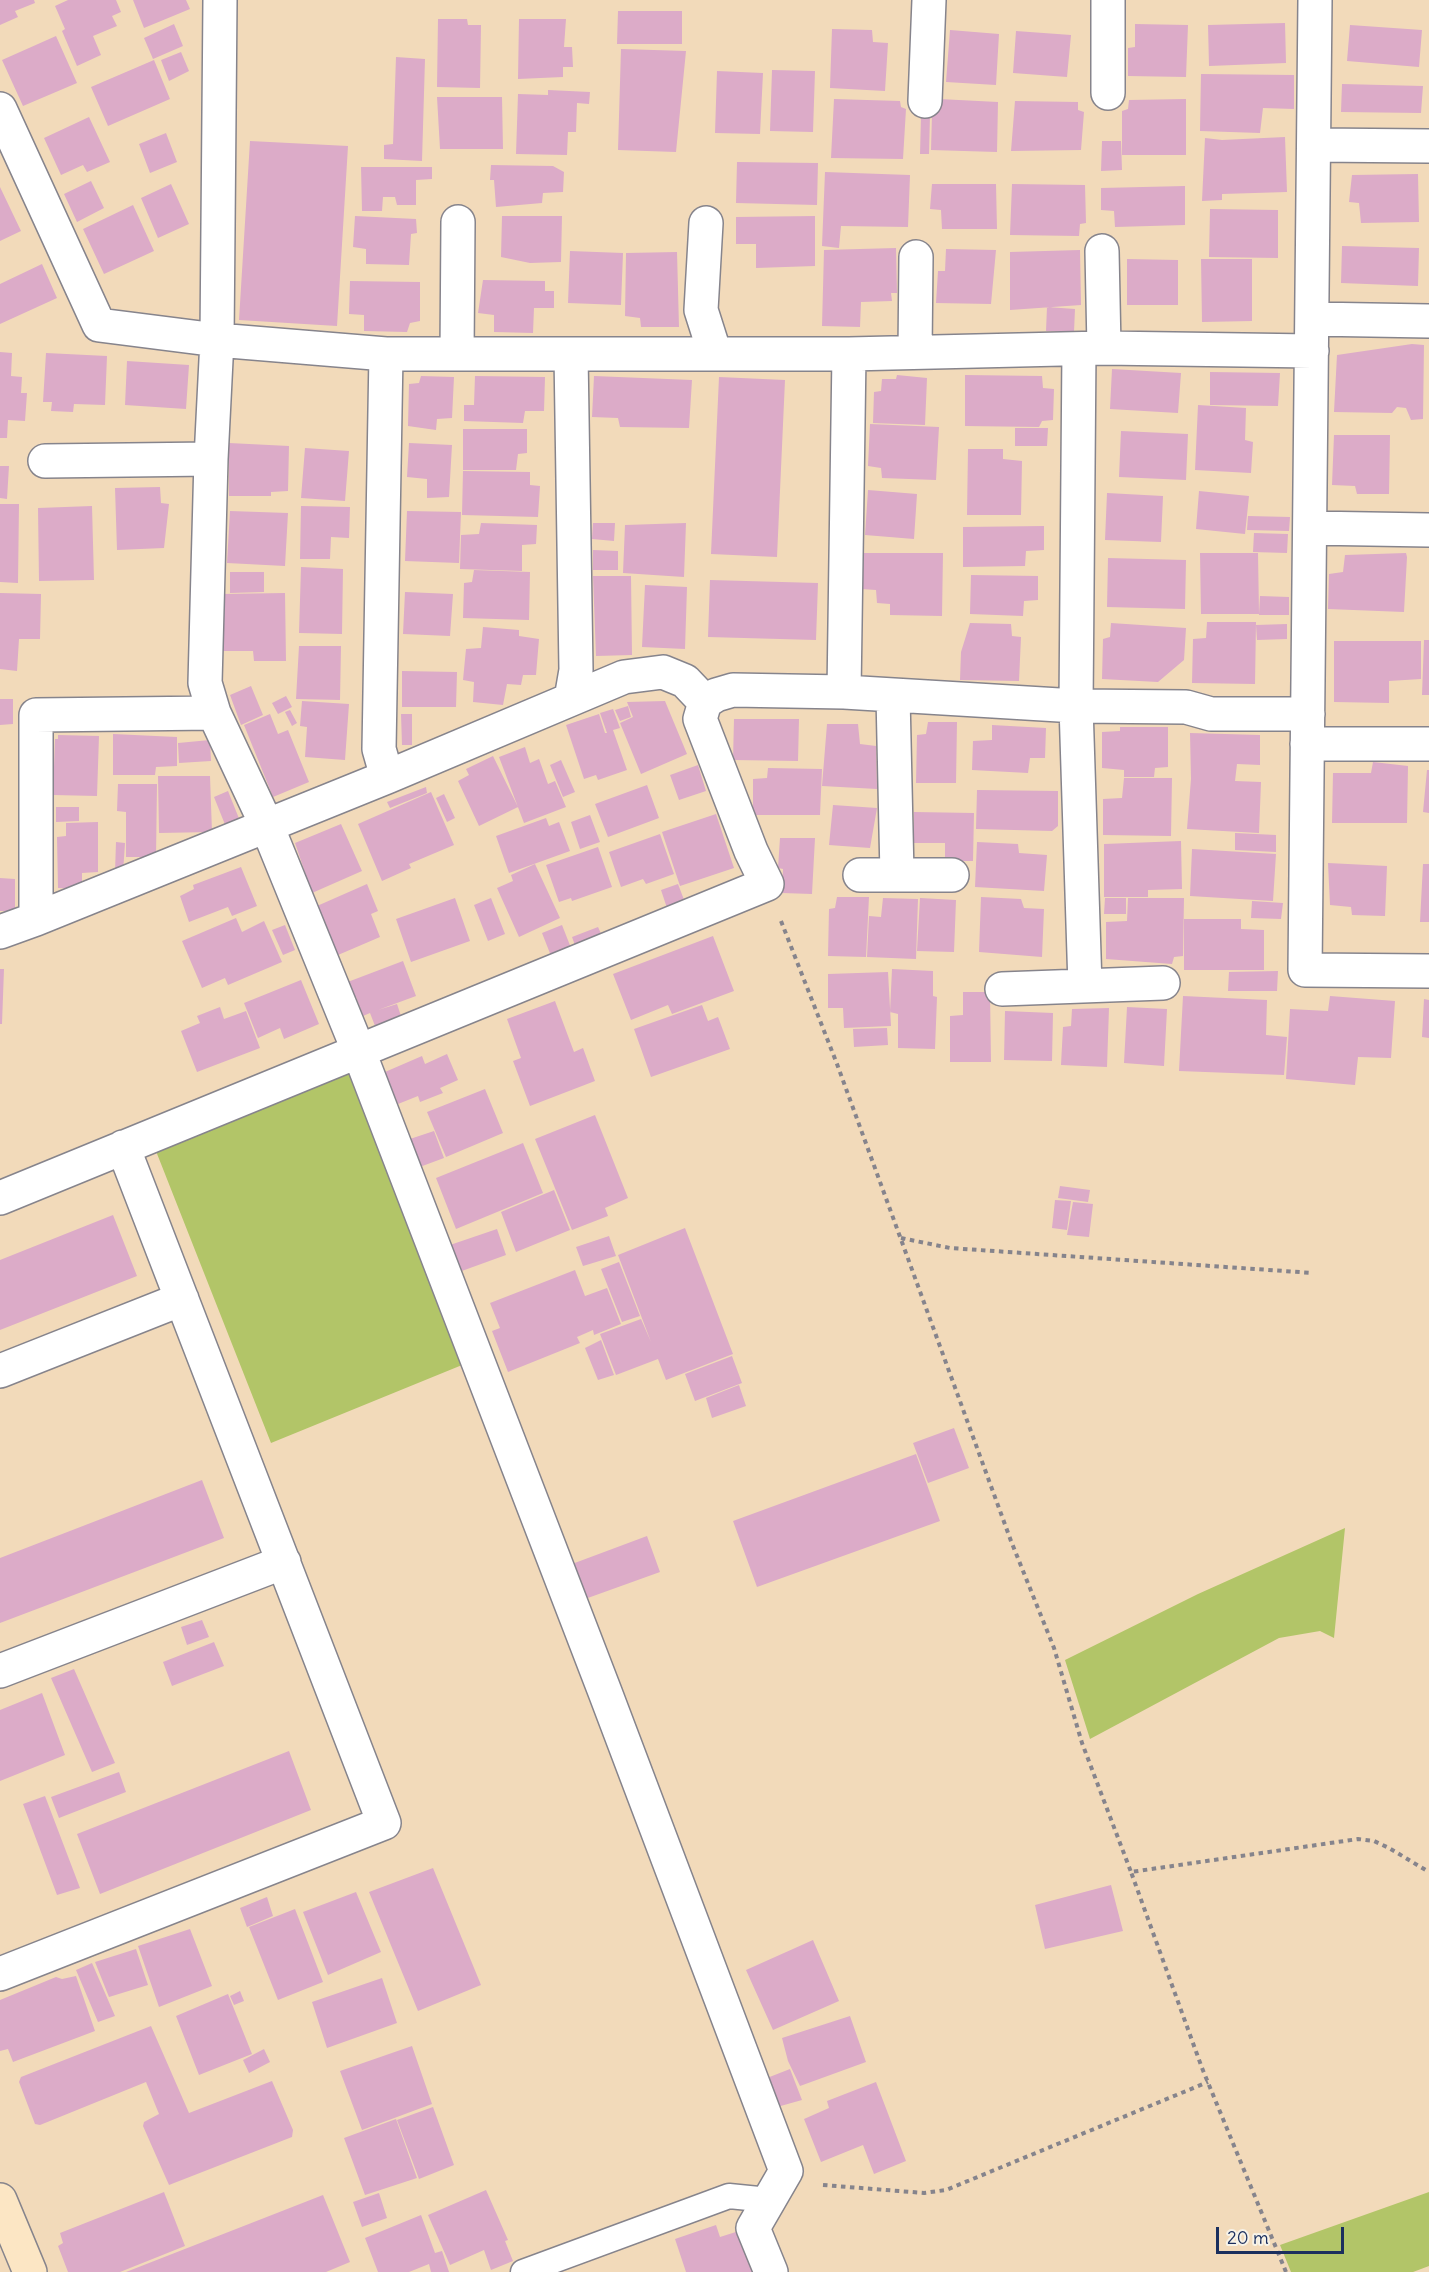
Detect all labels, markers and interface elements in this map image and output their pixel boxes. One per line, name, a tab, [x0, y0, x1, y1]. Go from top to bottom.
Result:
scale bar	[1219, 2215, 1346, 2253]
text: 20 m	[1227, 2226, 1269, 2249]

